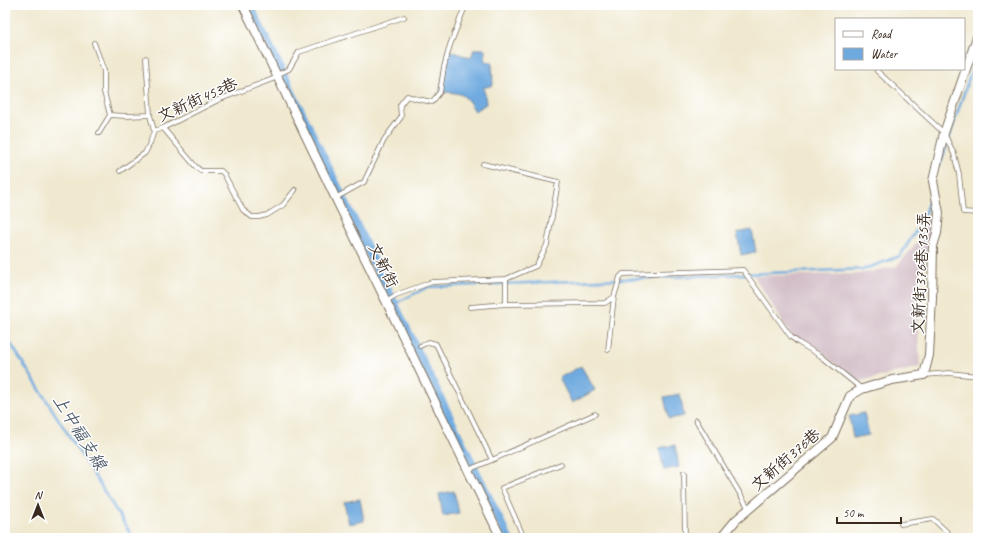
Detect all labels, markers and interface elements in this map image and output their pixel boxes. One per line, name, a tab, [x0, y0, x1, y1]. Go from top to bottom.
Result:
legend	[835, 18, 965, 70]
text: Road	[871, 26, 893, 42]
text: Water	[871, 46, 899, 62]
street label: 文新街453巷	[154, 73, 241, 126]
street label: 文新街376巷135弄	[908, 211, 934, 335]
street label: 文新街	[364, 239, 403, 291]
water label: 上中福支線	[48, 391, 112, 475]
street label: 文新街376巷	[747, 424, 825, 495]
north arrow	[18, 485, 58, 525]
text: N	[35, 488, 44, 502]
scale bar	[837, 499, 901, 525]
text: 50 m	[843, 505, 865, 521]

